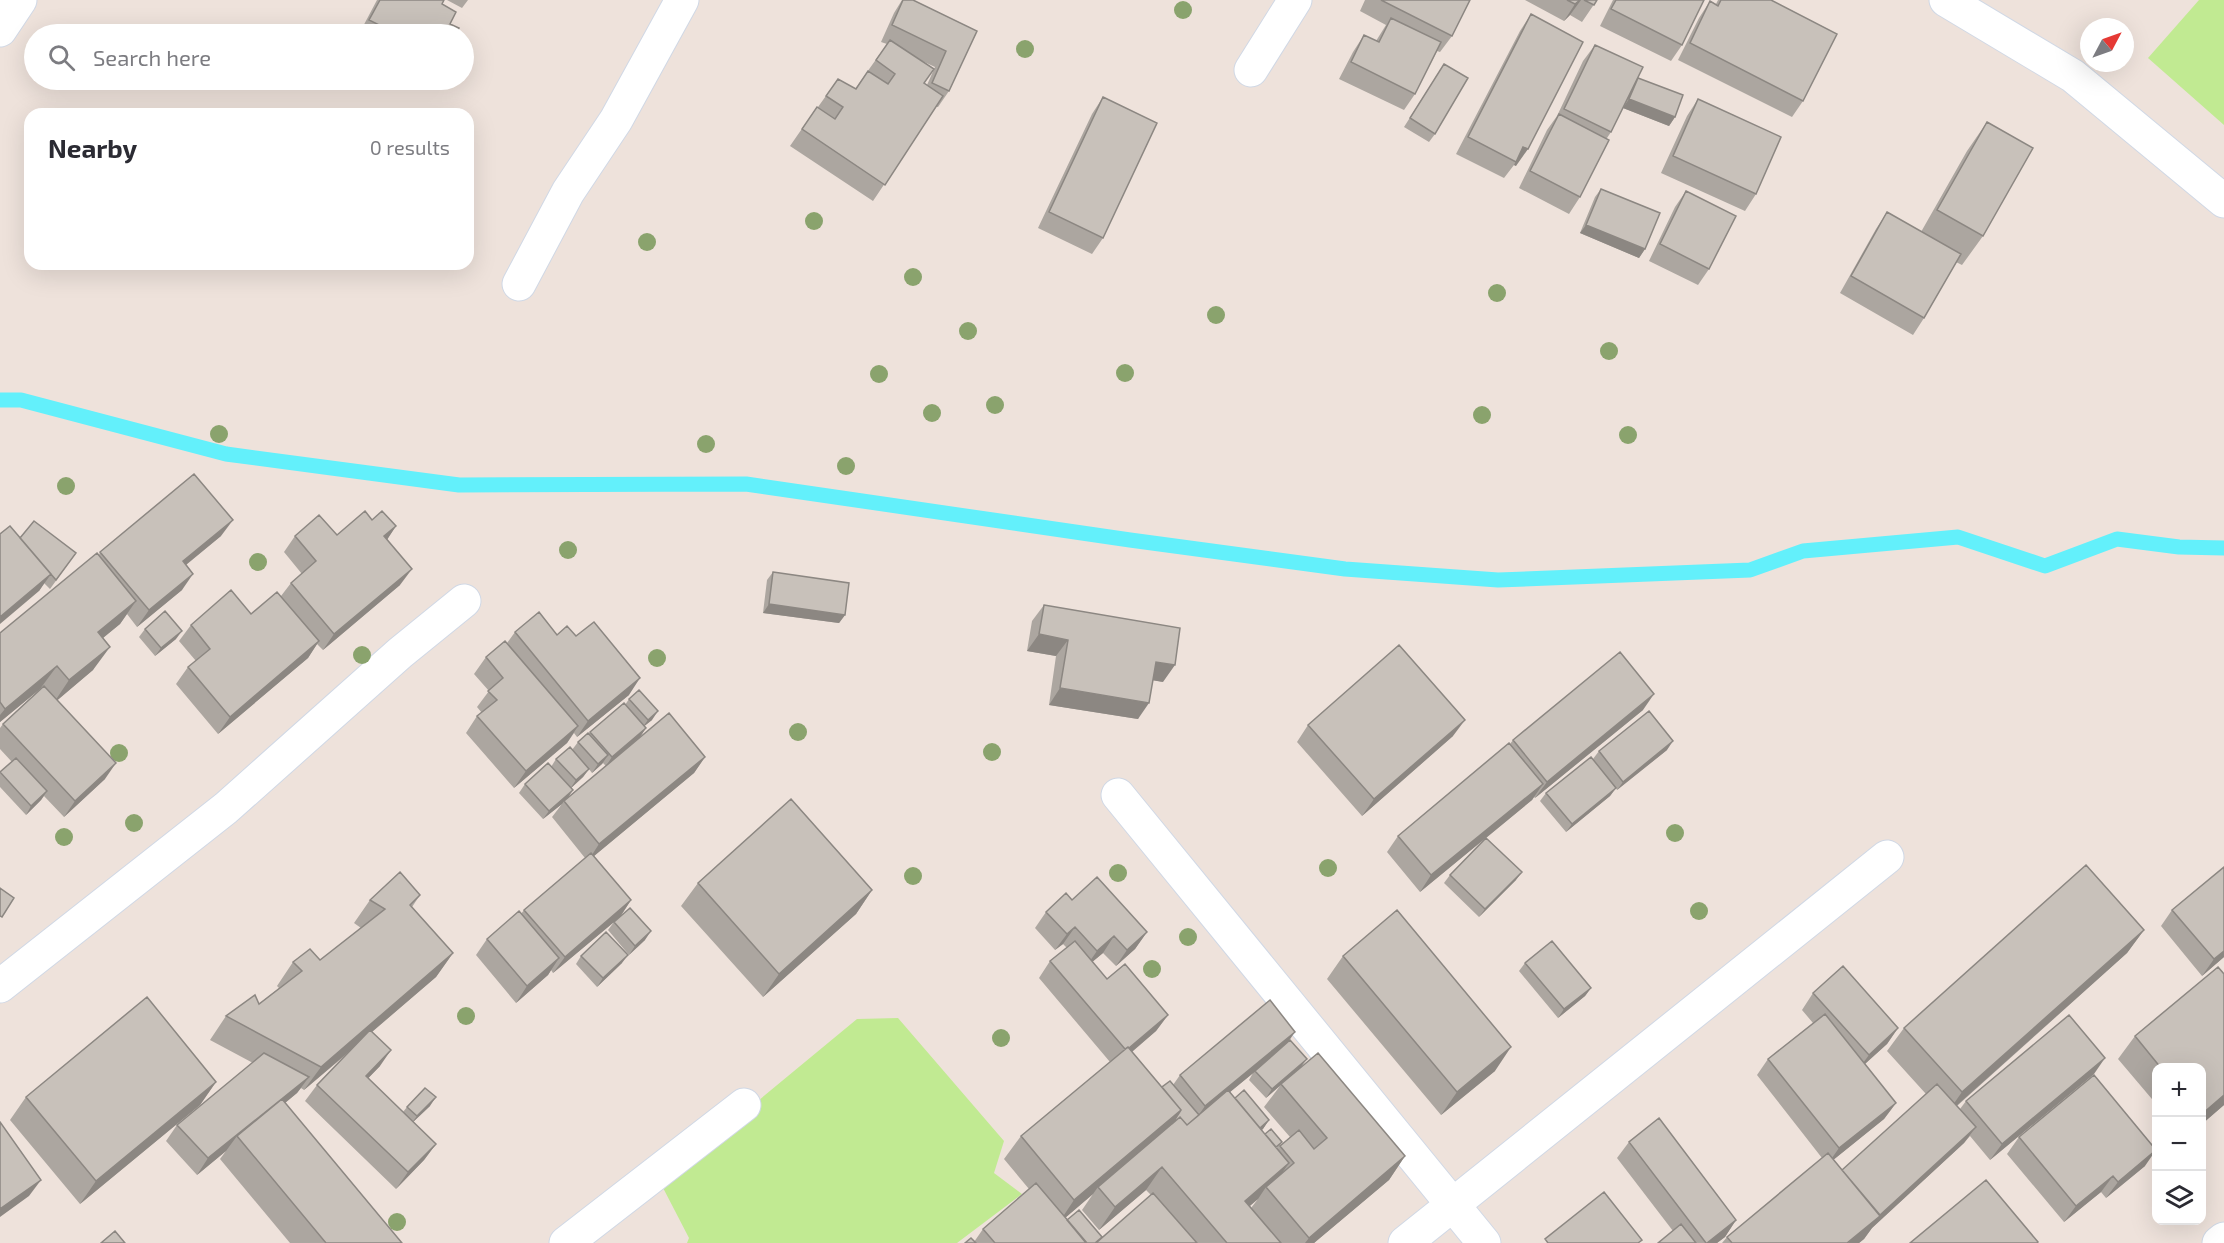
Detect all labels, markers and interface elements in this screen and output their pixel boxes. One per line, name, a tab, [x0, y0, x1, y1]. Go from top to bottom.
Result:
north arrow	[2080, 18, 2134, 72]
search box	[24, 24, 474, 90]
icon: search	[45, 41, 78, 74]
text: Search here	[93, 44, 211, 70]
text: Nearby	[48, 132, 137, 163]
text: 0 results	[370, 135, 450, 159]
map controls	[2152, 1063, 2206, 1225]
button: +	[2152, 1063, 2206, 1117]
button: −	[2152, 1117, 2206, 1171]
button: layers	[2152, 1171, 2206, 1225]

